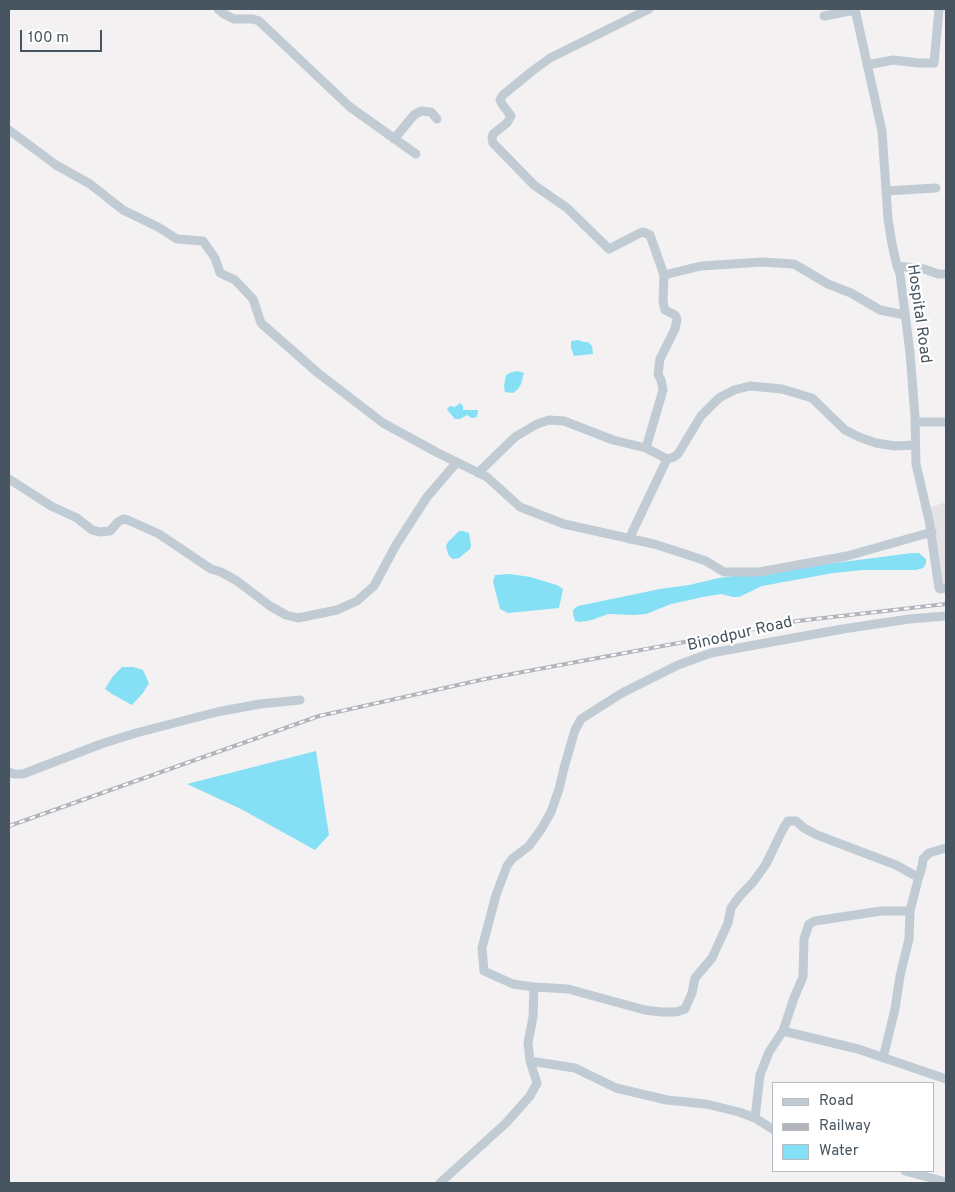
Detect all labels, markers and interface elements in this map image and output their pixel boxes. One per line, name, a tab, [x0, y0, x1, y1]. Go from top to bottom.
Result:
scale bar	[22, 20, 105, 52]
text: 100 m	[28, 29, 69, 48]
street label: Hospital Road	[902, 263, 934, 365]
street label: Binodpur Road	[686, 614, 794, 656]
legend	[772, 1082, 935, 1172]
text: Road	[819, 1092, 854, 1111]
text: Railway	[819, 1117, 871, 1136]
text: Water	[819, 1142, 858, 1161]

